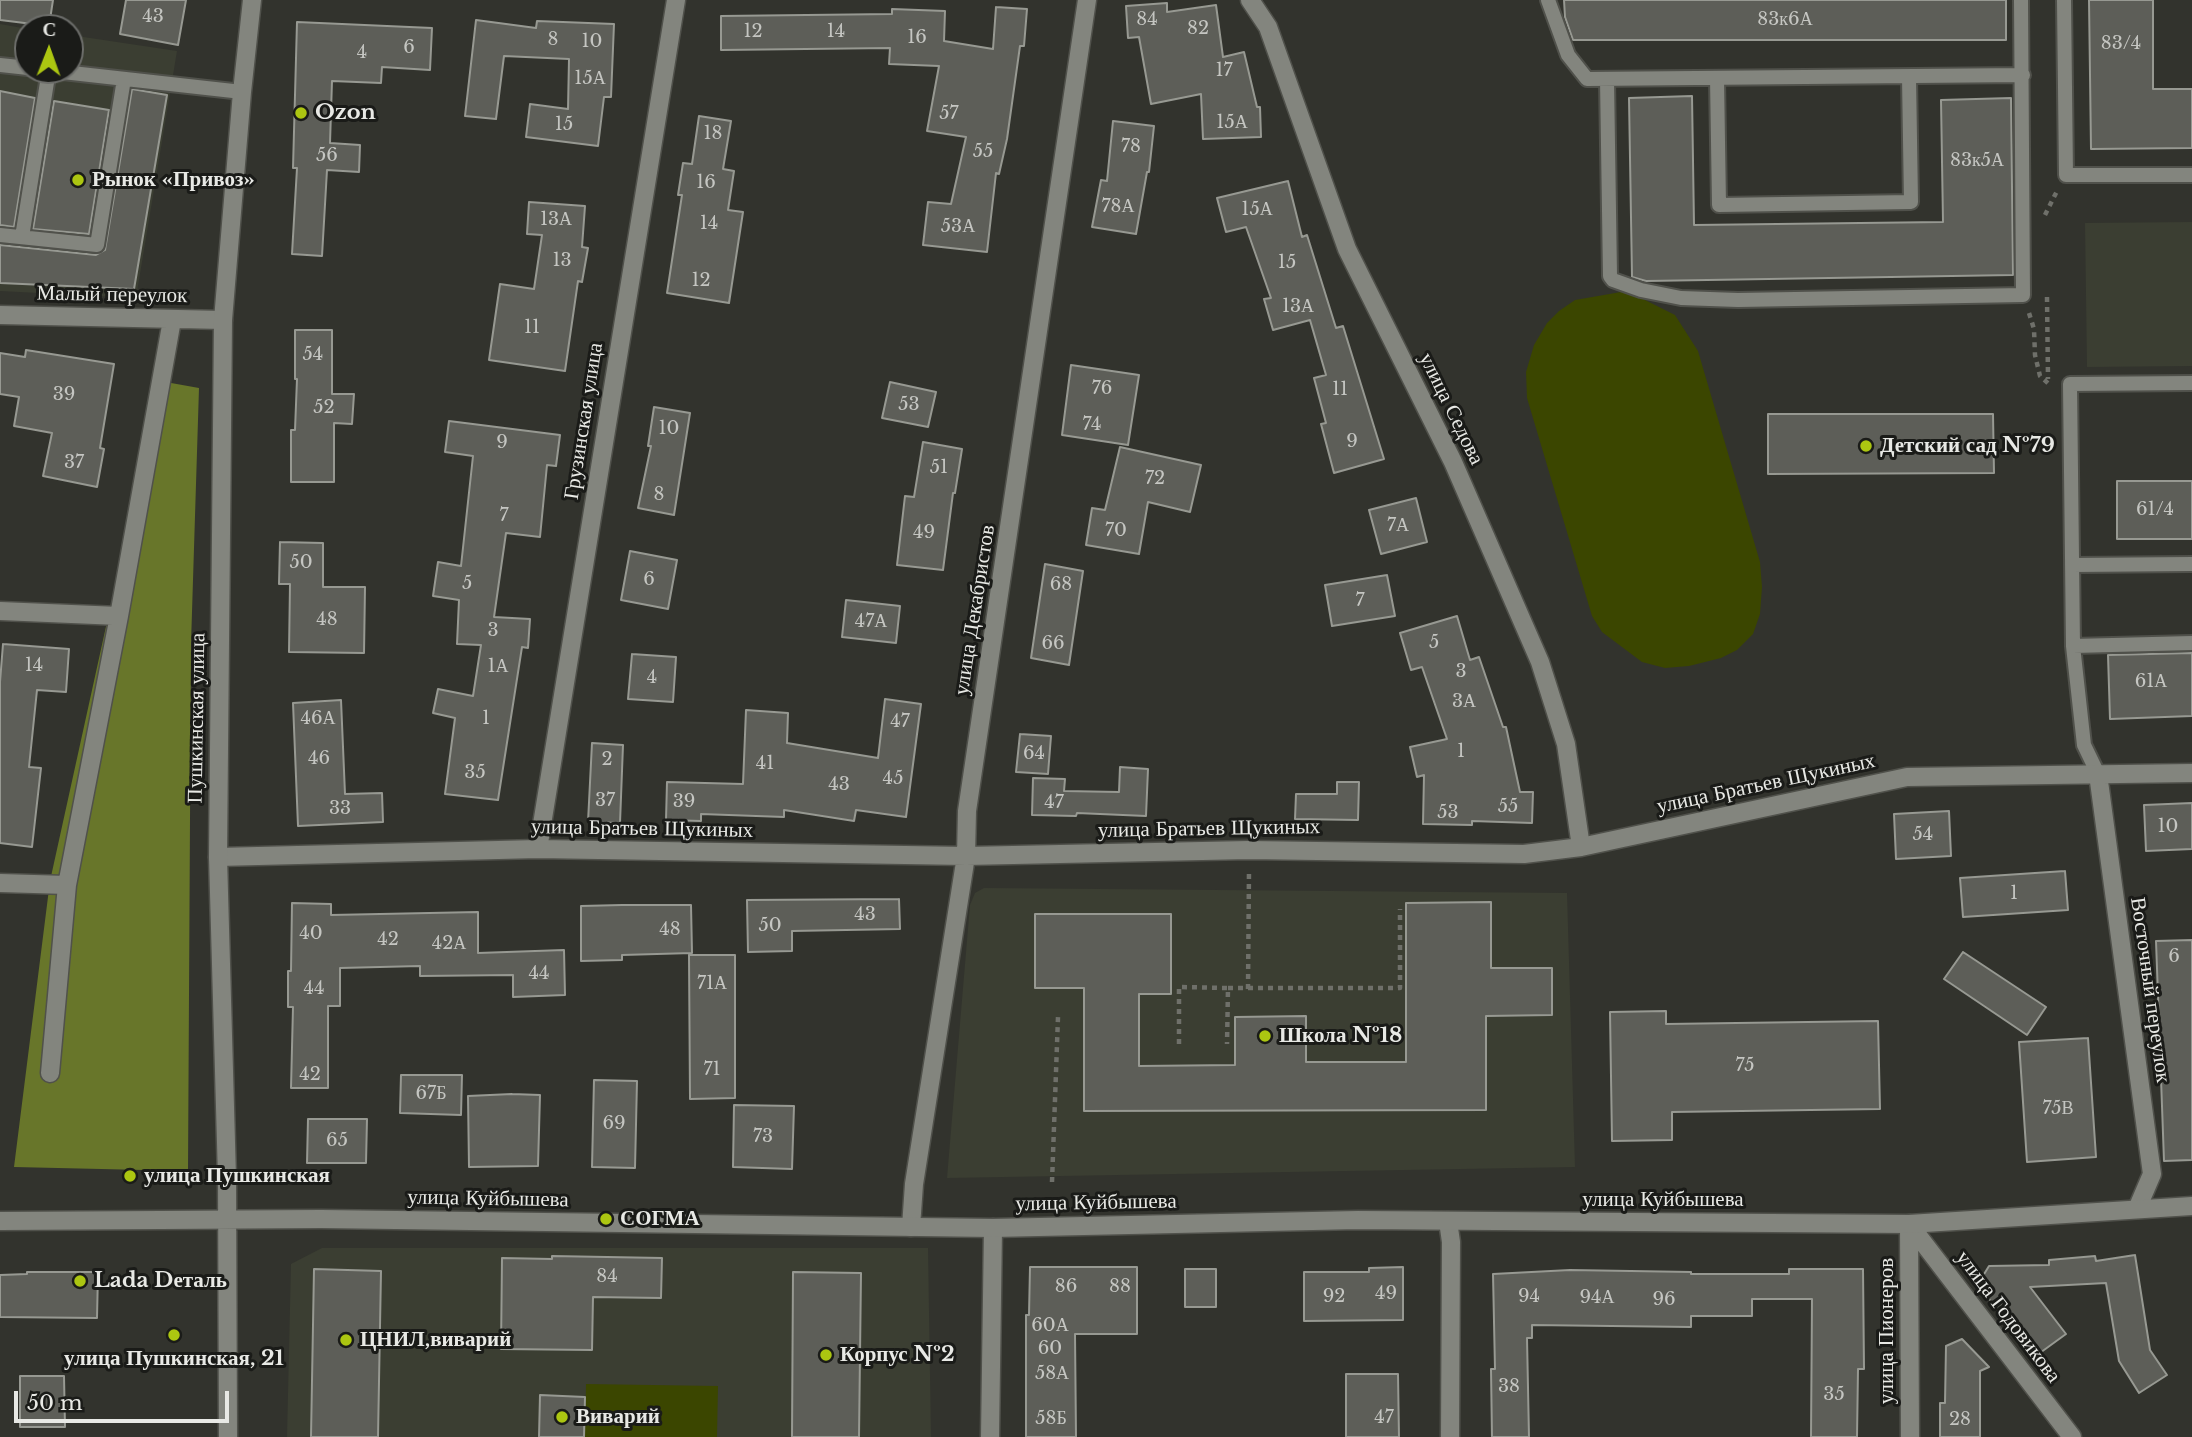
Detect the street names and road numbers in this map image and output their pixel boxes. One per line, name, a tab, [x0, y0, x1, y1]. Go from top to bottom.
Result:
street label: Малый переулок	[36, 281, 188, 309]
street label: Грузинская улица	[559, 341, 609, 501]
street label: улица Седова	[1413, 349, 1489, 469]
street label: улица Декабристов	[949, 523, 1001, 697]
street label: Пушкинская улица	[183, 633, 211, 803]
street label: улица Братьев Щукиных	[1655, 749, 1877, 819]
street label: улица Братьев Щукиных	[531, 814, 753, 844]
street label: улица Братьев Щукиных	[1098, 814, 1320, 844]
street label: Восточный переулок	[2125, 896, 2175, 1084]
street label: улица Куйбышева	[407, 1185, 569, 1213]
street label: улица Куйбышева	[1582, 1187, 1744, 1213]
street label: улица Куйбышева	[1015, 1189, 1177, 1217]
street label: улица Годовикова	[1950, 1246, 2066, 1388]
street label: улица Пионеров	[1874, 1258, 1900, 1404]

